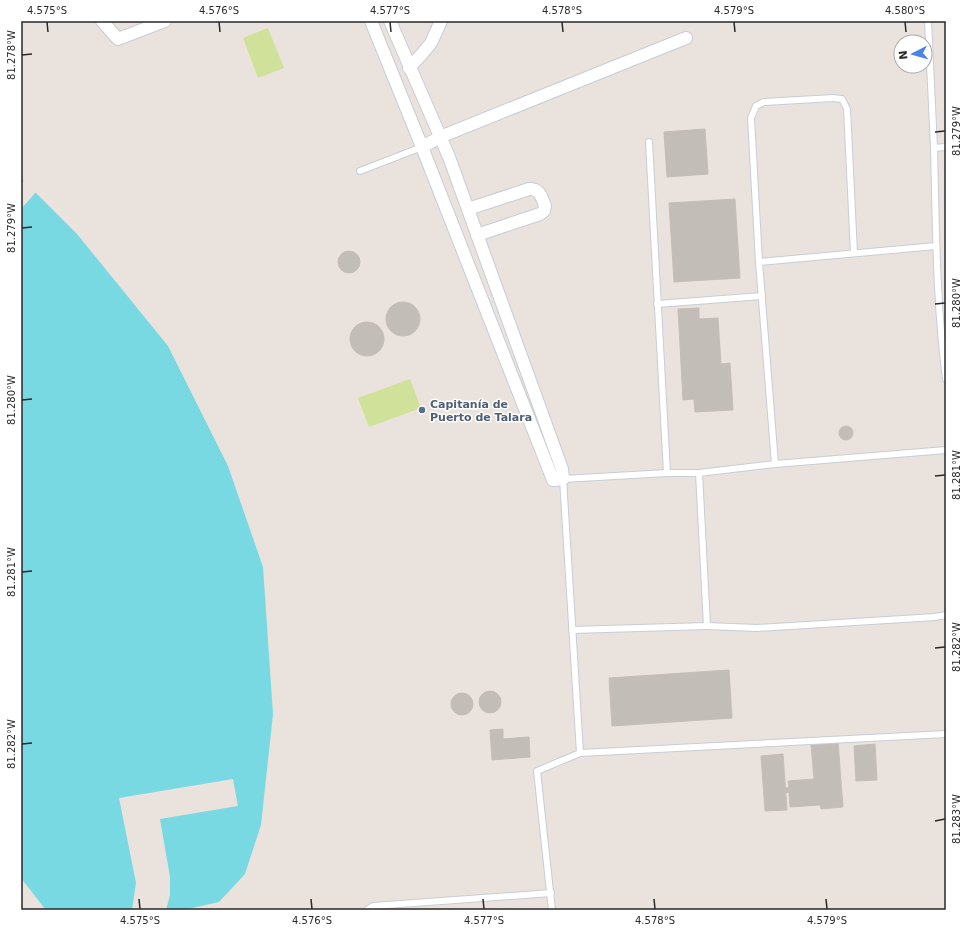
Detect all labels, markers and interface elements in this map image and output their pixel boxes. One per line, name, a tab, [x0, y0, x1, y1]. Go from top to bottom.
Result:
text: 4.575°S	[27, 5, 67, 16]
text: 4.576°S	[199, 5, 239, 16]
text: 4.577°S	[370, 5, 410, 16]
text: 4.578°S	[542, 5, 582, 16]
text: 4.579°S	[714, 5, 754, 16]
text: 4.580°S	[885, 5, 925, 16]
text: 81.278°W	[6, 30, 17, 80]
north arrow	[893, 34, 933, 74]
text: N	[897, 50, 910, 60]
text: 81.279°W	[951, 106, 962, 156]
text: 81.279°W	[6, 203, 17, 253]
text: 81.280°W	[951, 278, 962, 328]
text: 81.280°W	[6, 375, 17, 425]
place label: Capitanía de Puerto de Talara	[430, 398, 532, 424]
marker: Capitanía de Puerto de Talara	[417, 405, 427, 415]
text: 81.281°W	[951, 450, 962, 500]
text: 81.281°W	[6, 547, 17, 597]
text: 81.282°W	[951, 622, 962, 672]
text: 81.282°W	[6, 719, 17, 769]
text: 81.283°W	[951, 794, 962, 844]
text: 4.575°S	[120, 915, 160, 926]
text: 4.576°S	[292, 915, 332, 926]
text: 4.577°S	[464, 915, 504, 926]
text: 4.578°S	[635, 915, 675, 926]
text: 4.579°S	[807, 915, 847, 926]

